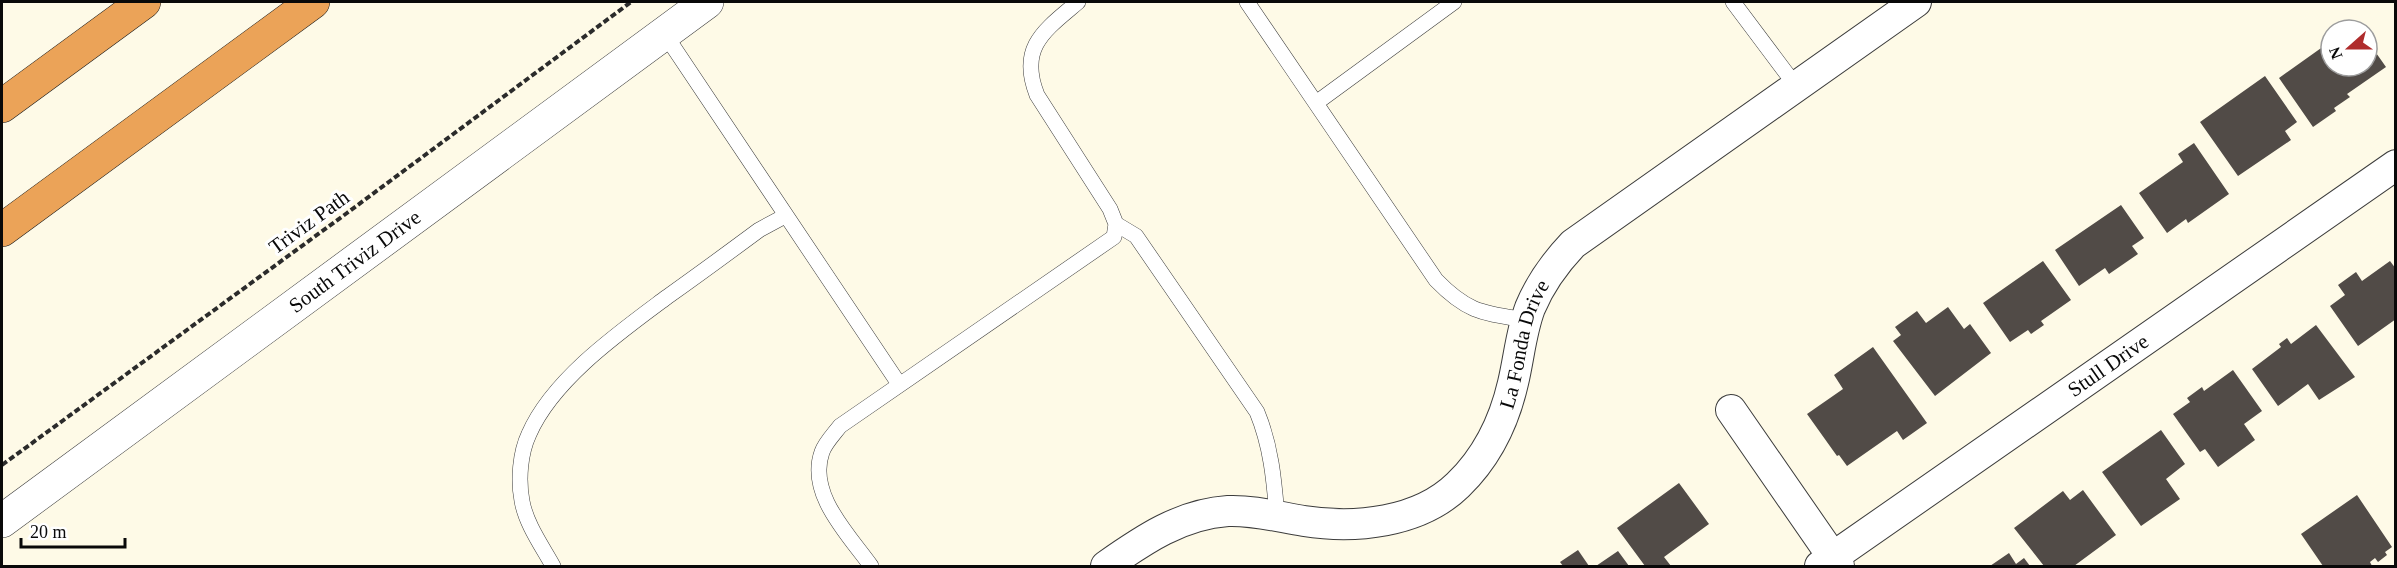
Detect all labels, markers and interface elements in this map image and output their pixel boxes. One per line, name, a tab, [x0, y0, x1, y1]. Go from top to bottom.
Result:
north arrow	[2319, 18, 2379, 78]
text: N	[2325, 44, 2345, 62]
street label: Triviz Path	[264, 185, 354, 259]
street label: South Triviz Drive	[284, 205, 425, 318]
street label: La Fonda Drive	[1495, 275, 1554, 412]
street label: Stull Drive	[2063, 329, 2153, 402]
scale bar	[21, 511, 124, 549]
text: 20 m	[30, 522, 67, 542]

